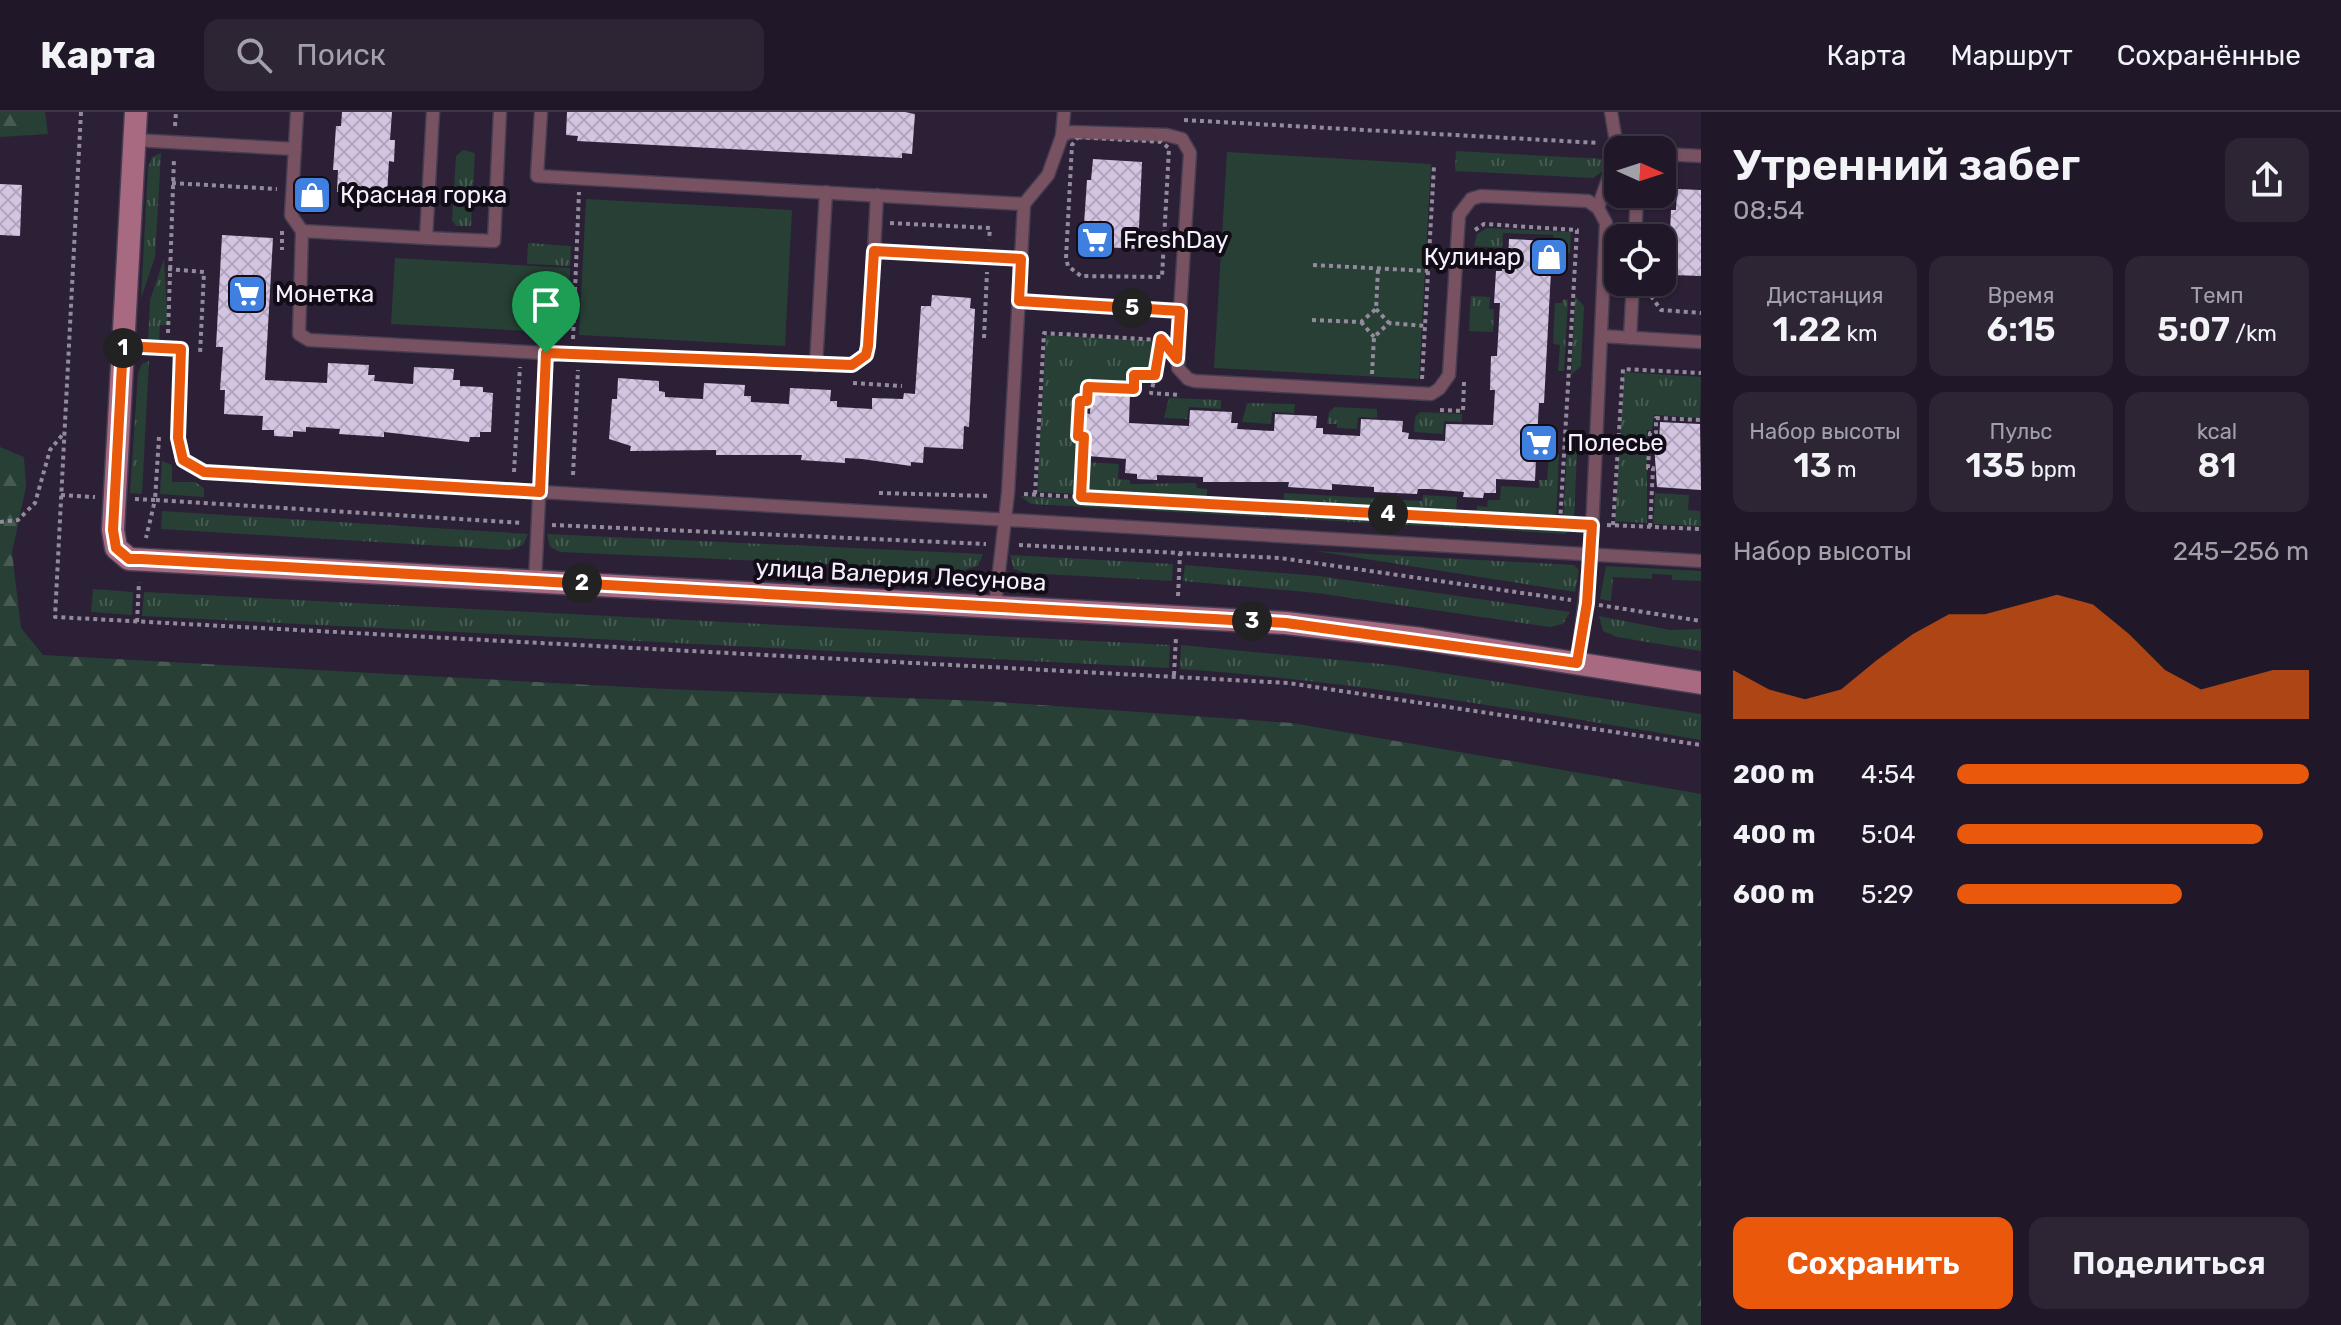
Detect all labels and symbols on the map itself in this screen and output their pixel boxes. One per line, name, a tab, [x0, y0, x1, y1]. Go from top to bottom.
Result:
north arrow	[1604, 136, 1676, 208]
shop icon: Красная горка	[291, 174, 333, 216]
place label: Красная горка	[340, 181, 507, 209]
supermarket icon: FreshDay	[1074, 219, 1116, 261]
place label: FreshDay	[1123, 226, 1229, 254]
shop icon: Кулинар	[1528, 236, 1570, 278]
place label: Кулинар	[1424, 243, 1521, 271]
pin	[512, 271, 580, 353]
supermarket icon: Монетка	[226, 273, 268, 315]
place label: Монетка	[275, 280, 374, 308]
pin: 5	[1112, 288, 1152, 328]
pin: 1	[103, 328, 143, 368]
supermarket icon: Полесье	[1518, 422, 1560, 464]
place label: Полесье	[1567, 429, 1664, 457]
pin: 4	[1368, 494, 1408, 534]
street label: улица Валерия Лесунова	[755, 553, 1047, 597]
pin: 2	[562, 563, 602, 603]
pin: 3	[1232, 601, 1272, 641]

